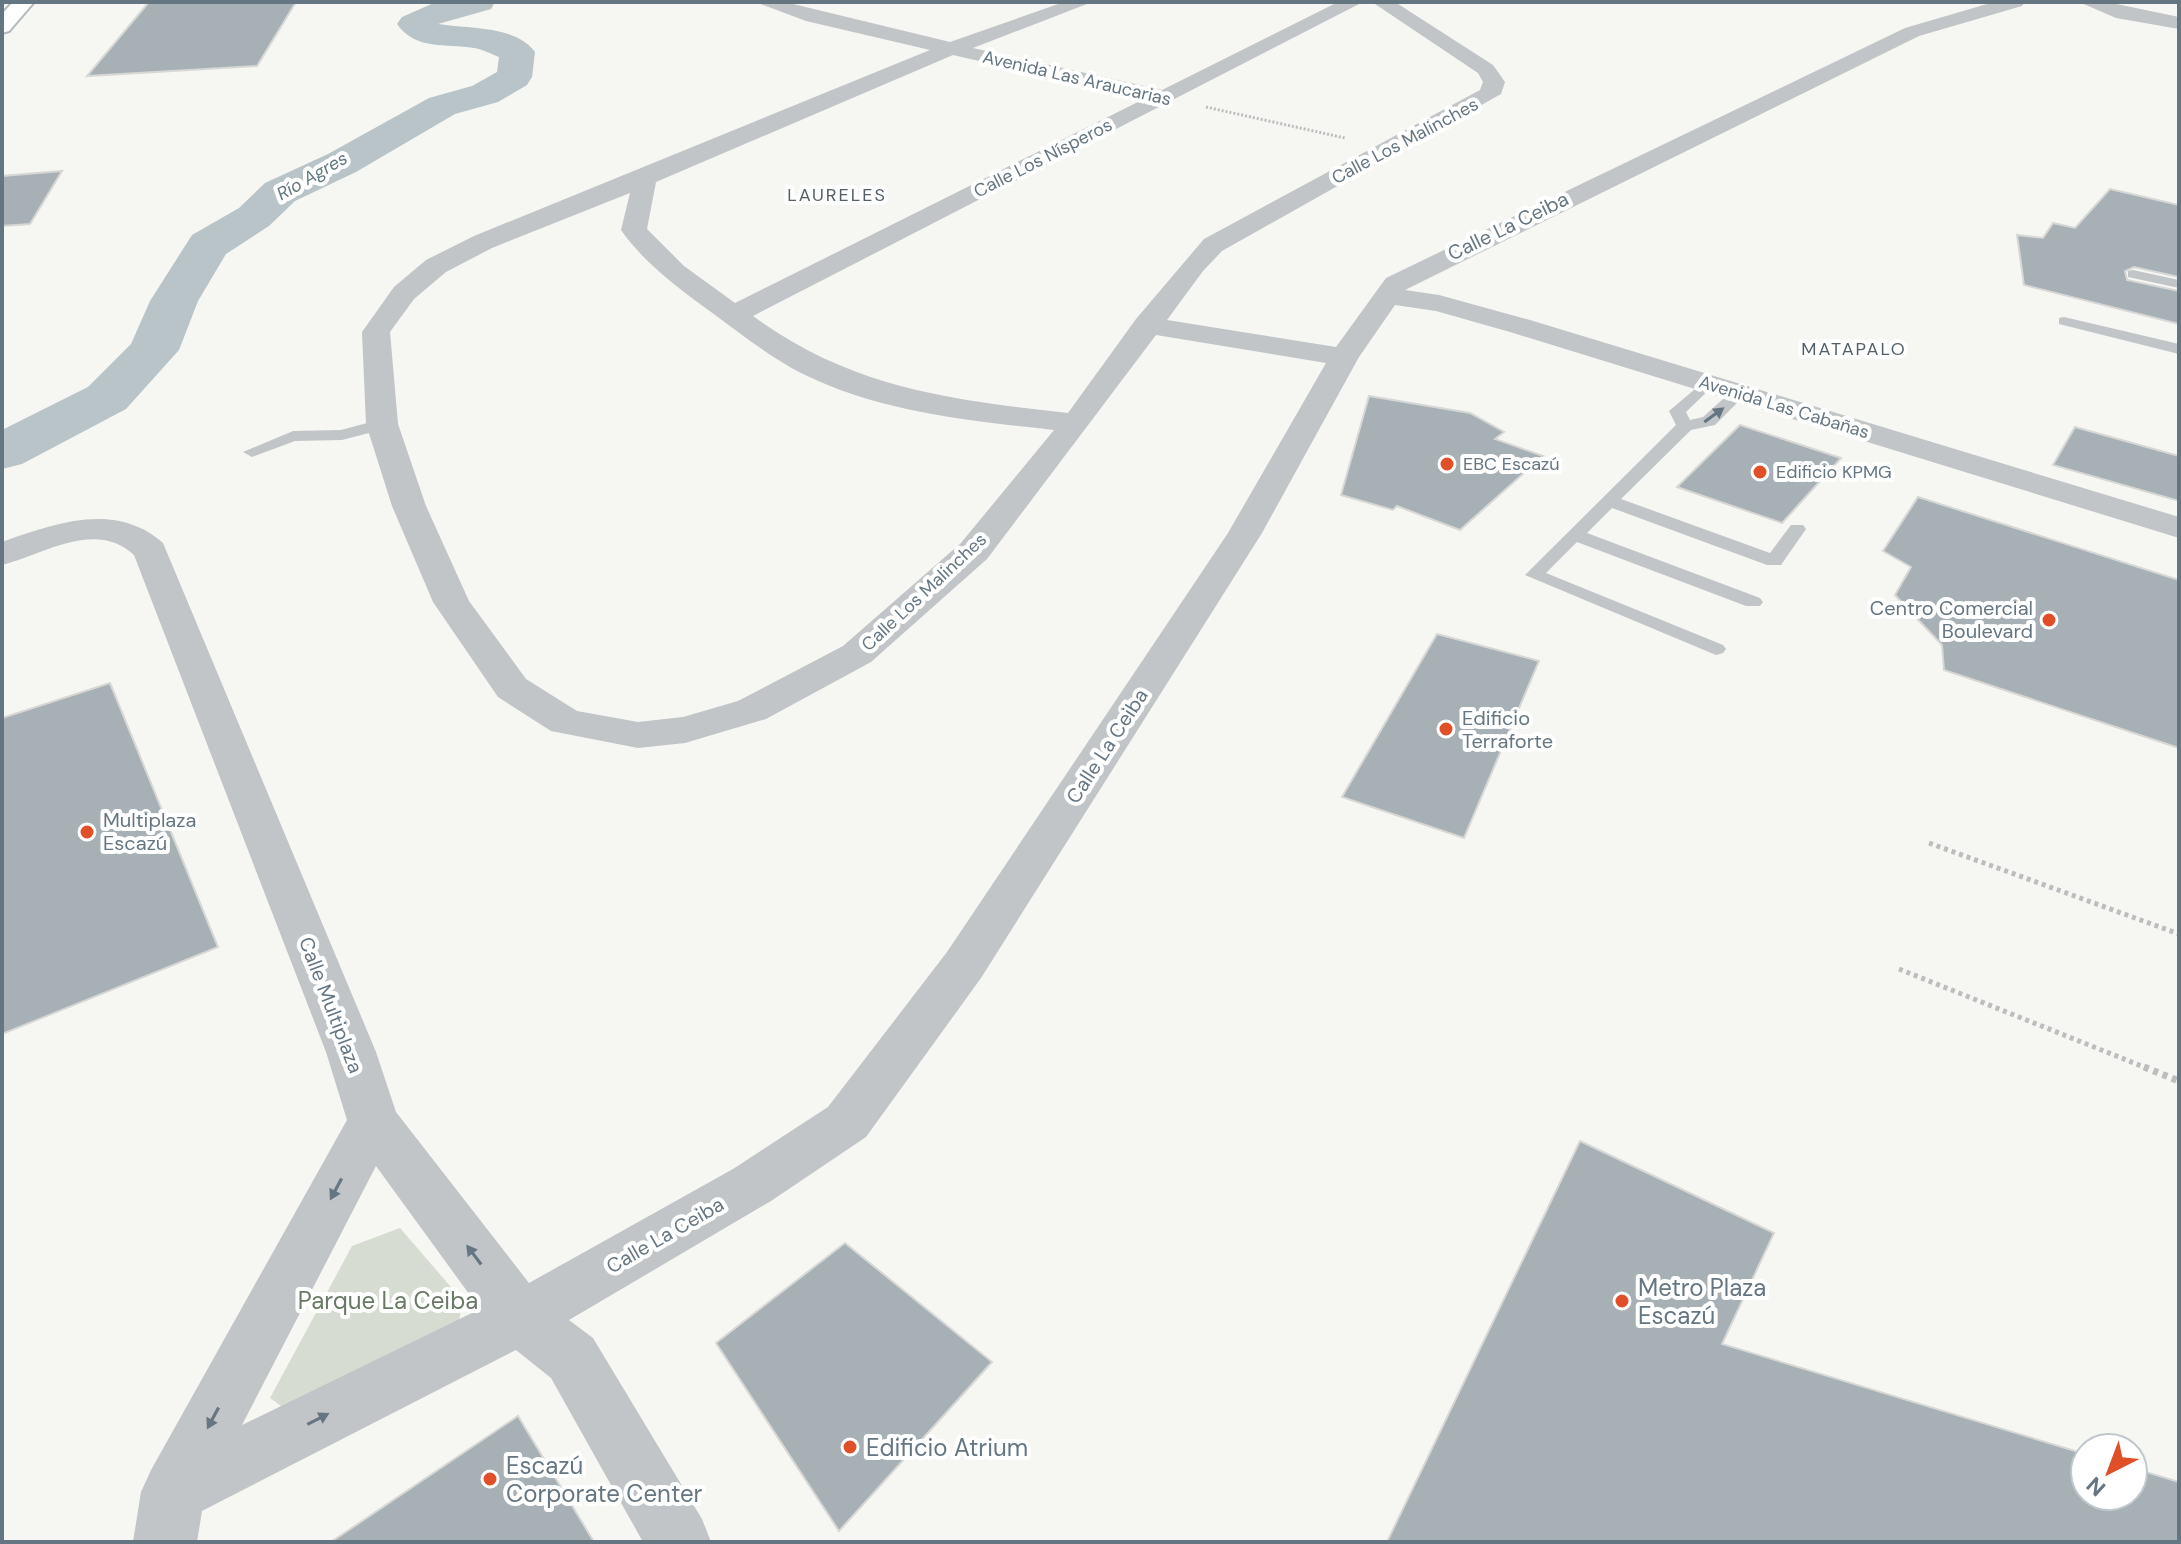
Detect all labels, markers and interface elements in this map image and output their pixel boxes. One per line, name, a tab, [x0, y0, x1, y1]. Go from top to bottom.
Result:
street label: Avenida Las Araucarias	[981, 45, 1173, 111]
street label: Calle Los Malinches	[1327, 92, 1483, 190]
street label: Calle Los Nísperos	[970, 113, 1116, 203]
water label: Río Agres	[272, 146, 352, 206]
district label: LAURELES	[787, 183, 887, 207]
street label: Calle La Ceiba	[1443, 185, 1573, 267]
district label: MATAPALO	[1801, 337, 1907, 361]
street label: Avenida Las Cabañas	[1696, 370, 1872, 444]
one-way arrow	[1703, 407, 1725, 423]
place label: EBC Escazú	[1463, 452, 1560, 476]
marker: EBC Escazú	[1438, 455, 1456, 473]
place label: Edificio KPMG	[1776, 460, 1892, 484]
marker: Edificio KPMG	[1751, 463, 1769, 481]
street label: Calle Los Malinches	[856, 528, 992, 656]
place label: Centro Comercial Boulevard	[1870, 595, 2033, 644]
marker: Centro Comercial Boulevard	[2040, 611, 2058, 629]
street label: Calle La Ceiba	[1060, 684, 1154, 808]
place label: Edificio Terraforte	[1462, 705, 1553, 754]
marker: Edificio Terraforte	[1437, 720, 1455, 738]
place label: Multiplaza Escazú	[103, 807, 196, 856]
marker: Multiplaza Escazú	[78, 823, 96, 841]
street label: Calle Multiplaza	[293, 933, 369, 1077]
one-way arrow	[330, 1178, 343, 1201]
street label: Calle La Ceiba	[602, 1191, 728, 1279]
one-way arrow	[467, 1245, 483, 1266]
place label: Metro Plaza Escazú	[1638, 1272, 1766, 1331]
park label: Parque La Ceiba	[298, 1285, 478, 1316]
marker: Metro Plaza Escazú	[1613, 1292, 1631, 1310]
one-way arrow	[206, 1407, 220, 1430]
one-way arrow	[307, 1413, 330, 1426]
place label: Edificio Atrium	[866, 1432, 1028, 1463]
north arrow	[2069, 1432, 2149, 1512]
marker: Edificio Atrium	[841, 1438, 859, 1456]
place label: Escazú Corporate Center	[506, 1450, 703, 1509]
marker: Escazú Corporate Center	[481, 1470, 499, 1488]
text: N	[2080, 1470, 2112, 1503]

